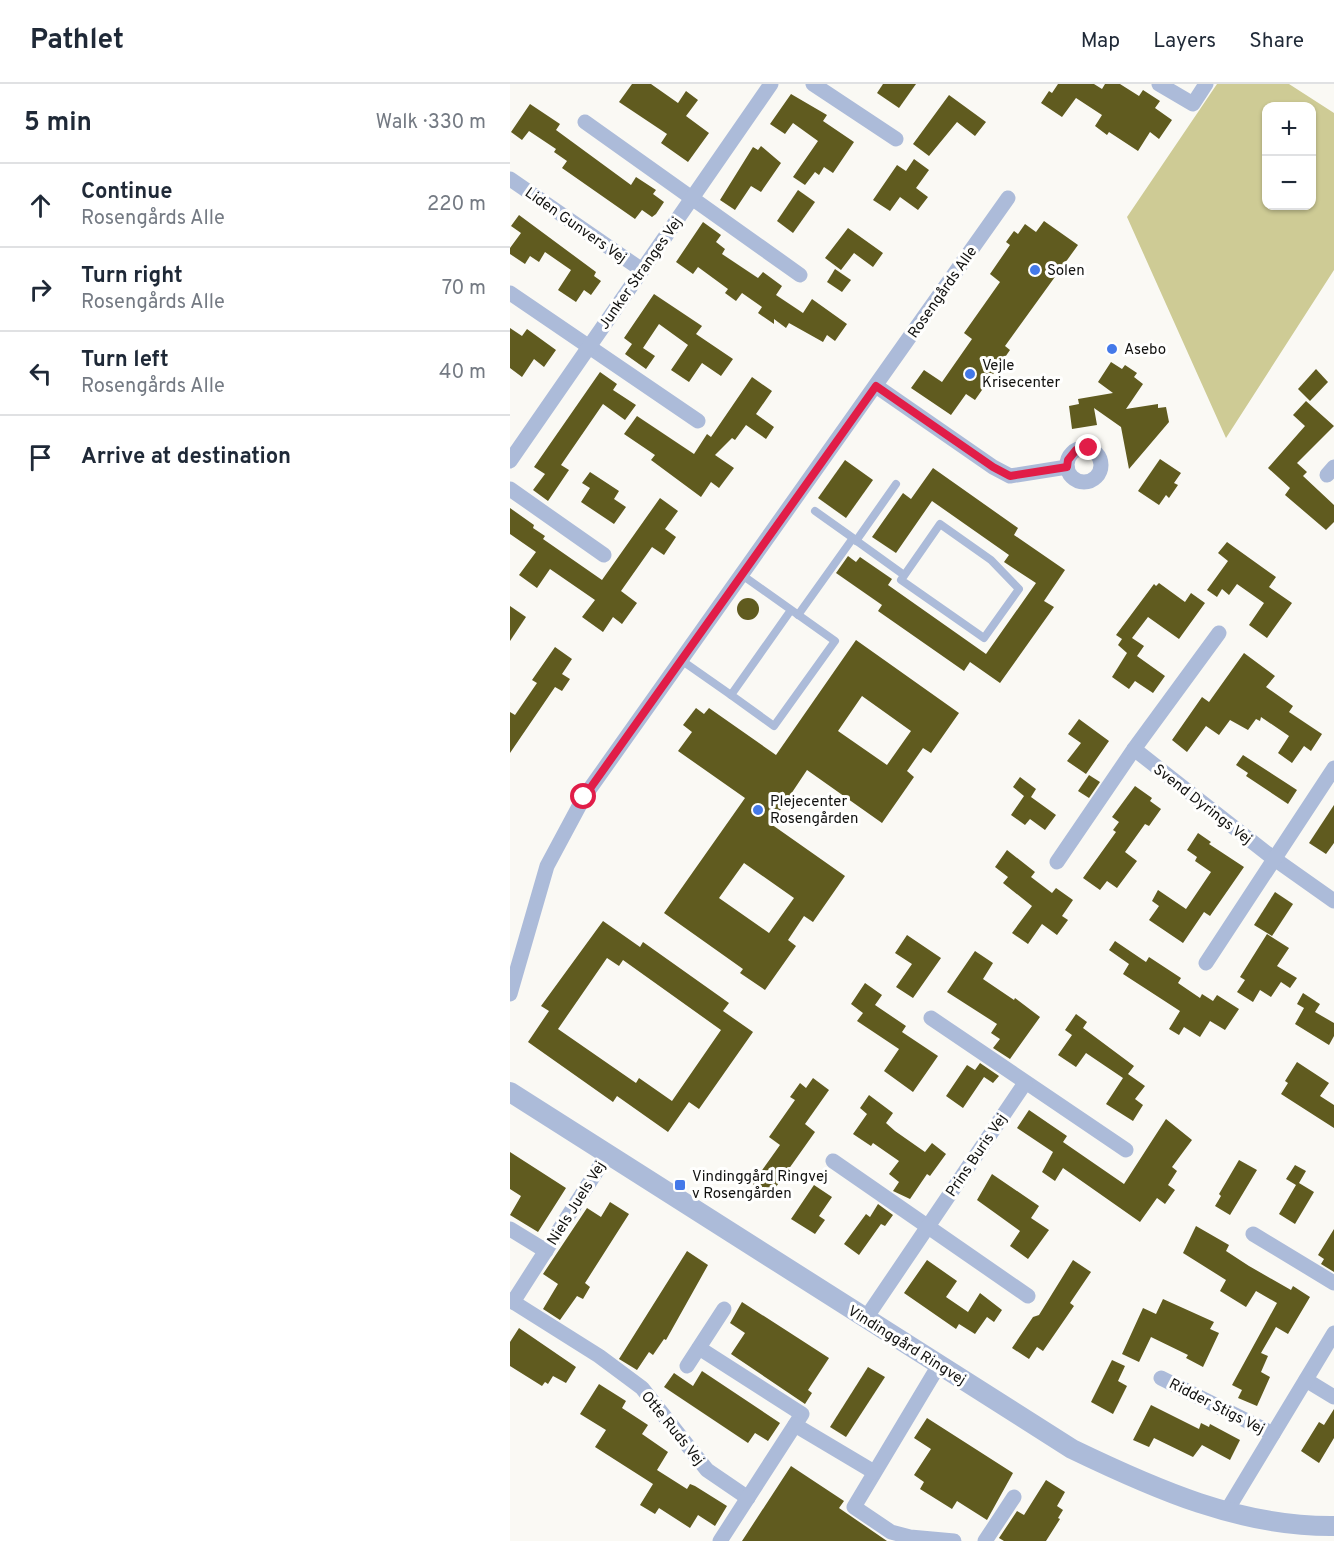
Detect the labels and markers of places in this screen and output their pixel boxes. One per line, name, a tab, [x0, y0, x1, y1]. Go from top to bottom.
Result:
place label: Solen	[1047, 262, 1085, 281]
marker: Solen	[1028, 263, 1042, 277]
place label: Asebo	[1124, 341, 1166, 360]
marker: Asebo	[1105, 342, 1119, 356]
place label: Vejle Krisecenter	[982, 357, 1060, 393]
marker: Vejle Krisecenter	[963, 367, 977, 381]
place label: Plejecenter Rosengården	[770, 793, 858, 829]
marker: Plejecenter Rosengården	[751, 803, 765, 817]
place label: Vindinggård Ringvej v Rosengården	[692, 1168, 828, 1204]
marker: Vindinggård Ringvej v Rosengården	[673, 1178, 687, 1192]

